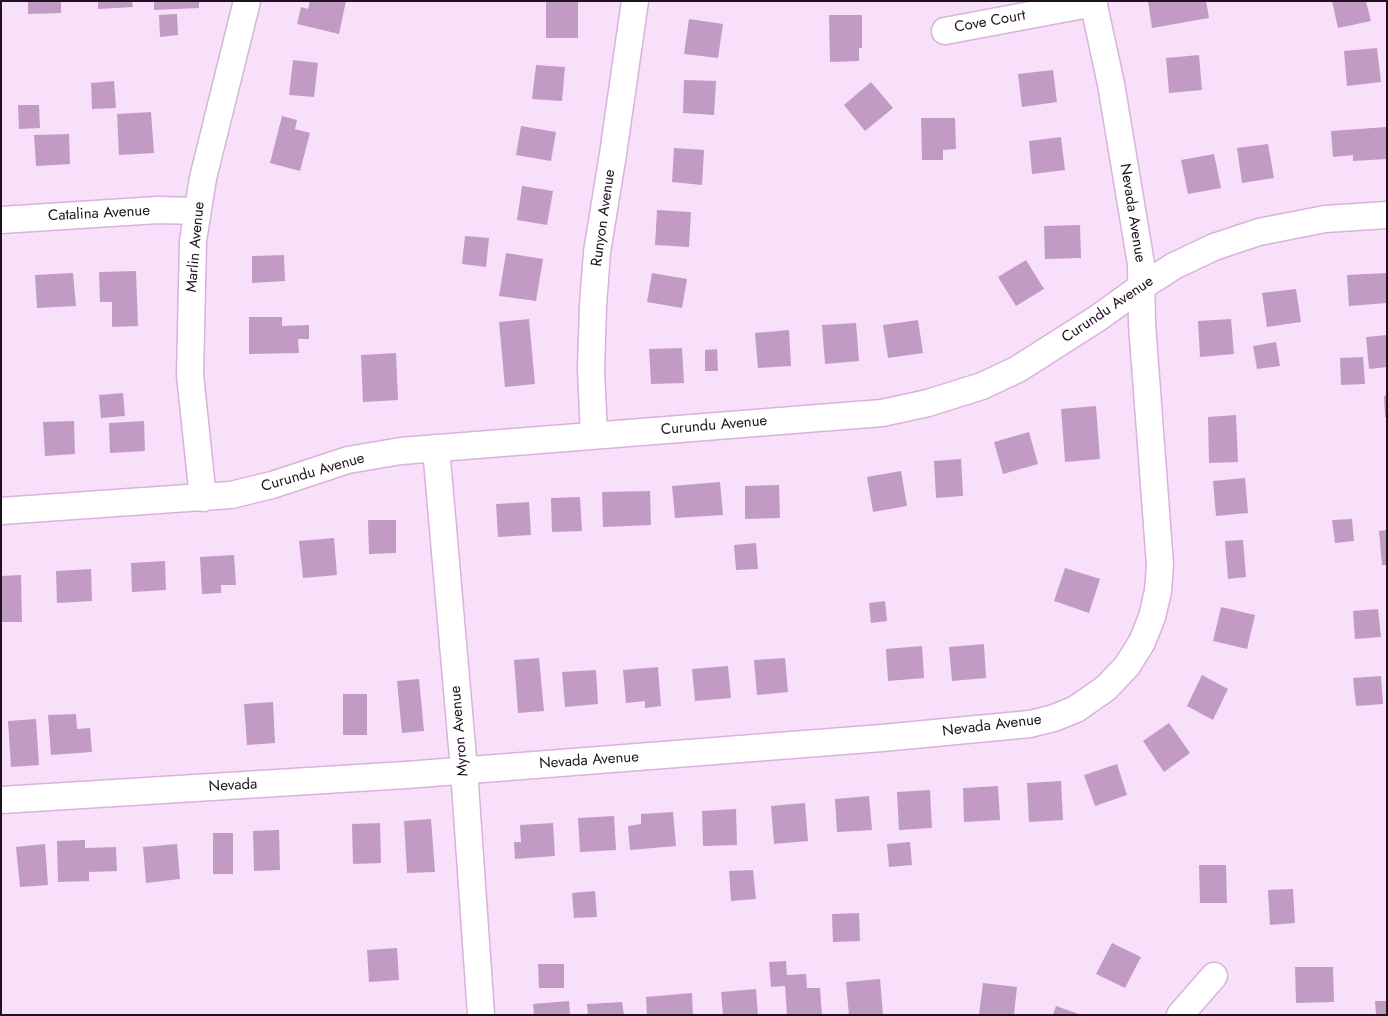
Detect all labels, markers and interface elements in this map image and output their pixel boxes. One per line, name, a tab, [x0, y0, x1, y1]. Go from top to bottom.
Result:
street label: Cove Court	[953, 7, 1027, 37]
street label: Nevada Avenue	[1115, 162, 1149, 264]
street label: Runyon Avenue	[588, 168, 620, 268]
street label: Marlin Avenue	[183, 201, 209, 293]
street label: Catalina Avenue	[48, 202, 150, 226]
street label: Curundu Avenue	[1059, 273, 1157, 347]
street label: Curundu Avenue	[660, 412, 768, 440]
street label: Curundu Avenue	[259, 450, 367, 496]
street label: Myron Avenue	[447, 685, 473, 777]
street label: Nevada Avenue	[941, 711, 1043, 741]
street label: Nevada Avenue	[539, 749, 639, 773]
street label: Nevada	[208, 776, 258, 796]

